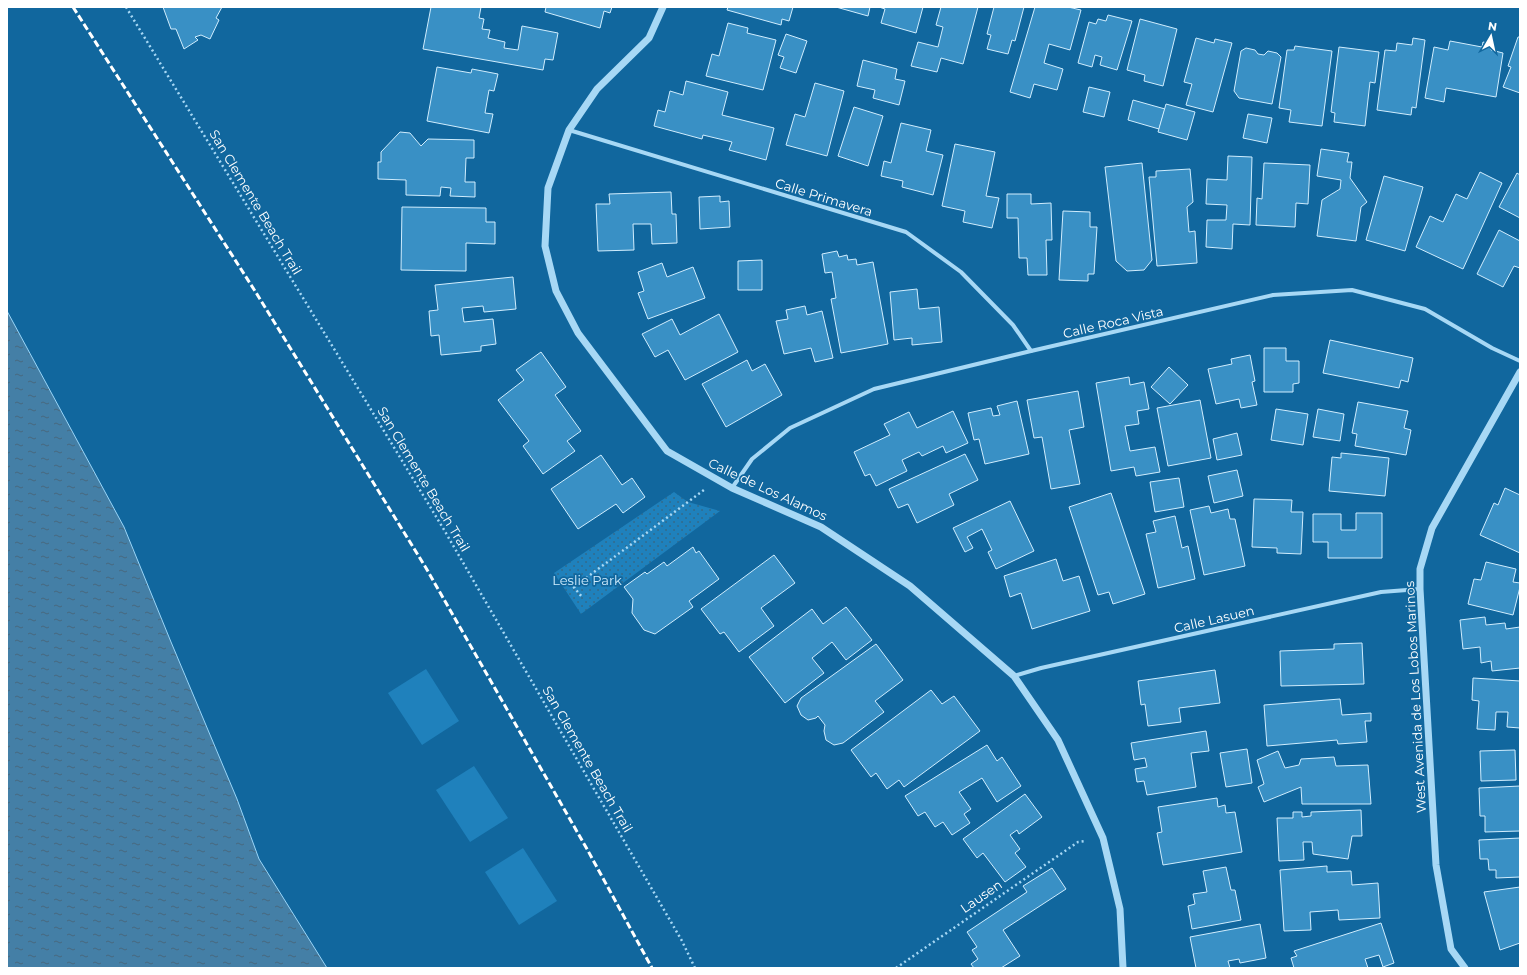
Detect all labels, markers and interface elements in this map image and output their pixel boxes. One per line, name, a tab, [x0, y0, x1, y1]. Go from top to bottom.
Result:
north arrow	[1471, 16, 1511, 56]
text: N	[1487, 19, 1498, 34]
street label: San Clemente Beach Trail	[206, 127, 306, 277]
street label: Calle Primavera	[773, 175, 875, 219]
street label: Calle Roca Vista	[1061, 303, 1165, 341]
street label: San Clemente Beach Trail	[374, 404, 474, 554]
street label: Calle de Los Alamos	[706, 454, 830, 524]
park label: Leslie Park	[552, 572, 622, 588]
street label: West Avenida de Los Lobos Marinos	[1401, 581, 1429, 813]
street label: Calle Lasuen	[1172, 602, 1256, 636]
street label: San Clemente Beach Trail	[539, 683, 637, 835]
street label: Lausen	[957, 876, 1005, 916]

